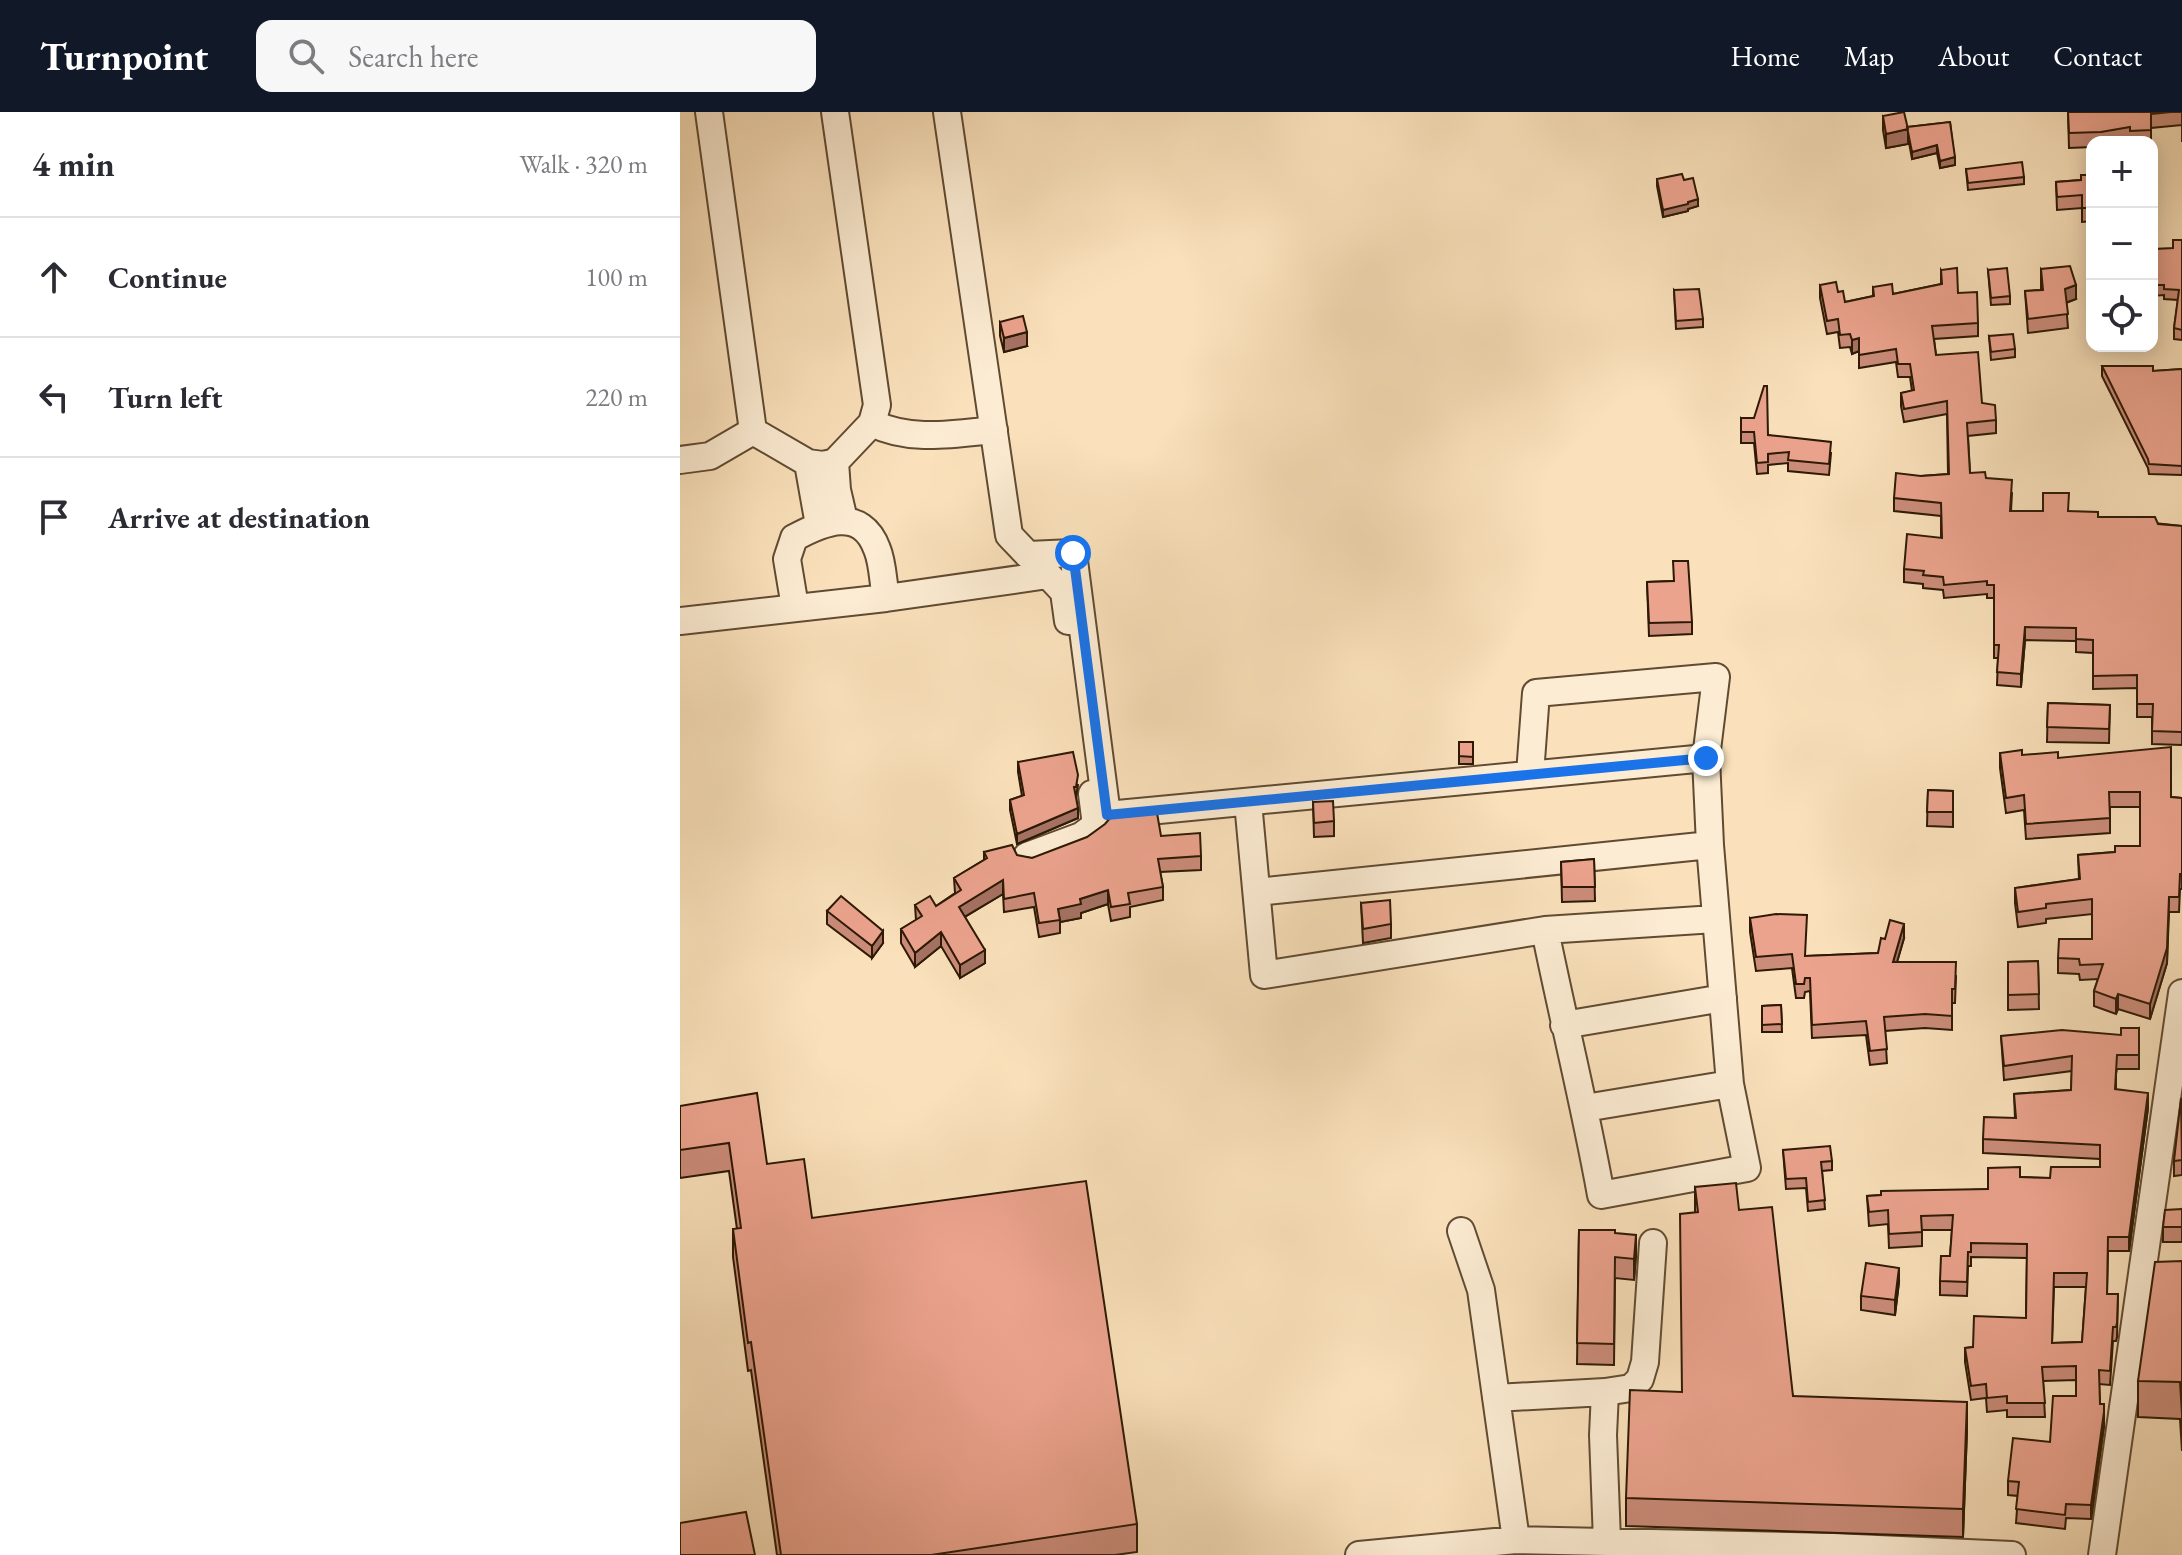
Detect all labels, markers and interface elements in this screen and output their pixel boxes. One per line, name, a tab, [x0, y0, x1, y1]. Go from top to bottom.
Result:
search box	[256, 20, 816, 92]
text: Turnpoint	[40, 32, 208, 81]
icon: search	[284, 34, 328, 78]
text: Search here	[348, 37, 479, 76]
text: Home	[1730, 38, 1800, 74]
text: Map	[1844, 38, 1894, 74]
text: About	[1938, 38, 2009, 74]
text: Contact	[2053, 38, 2142, 74]
map controls	[2086, 136, 2158, 352]
button: +	[2086, 136, 2158, 208]
text: 4 min	[32, 142, 115, 186]
text: Walk · 320 m	[520, 147, 648, 181]
button: −	[2086, 208, 2158, 280]
icon: ahead	[32, 255, 76, 299]
text: Continue	[108, 258, 227, 297]
text: 100 m	[585, 260, 648, 294]
button: locate	[2086, 280, 2158, 352]
icon: left	[32, 375, 76, 419]
text: Turn left	[108, 378, 222, 417]
text: 220 m	[585, 380, 648, 414]
icon: arrive	[32, 495, 76, 539]
text: Arrive at destination	[108, 498, 370, 537]
route start	[1055, 535, 1091, 571]
route end	[1688, 740, 1724, 776]

